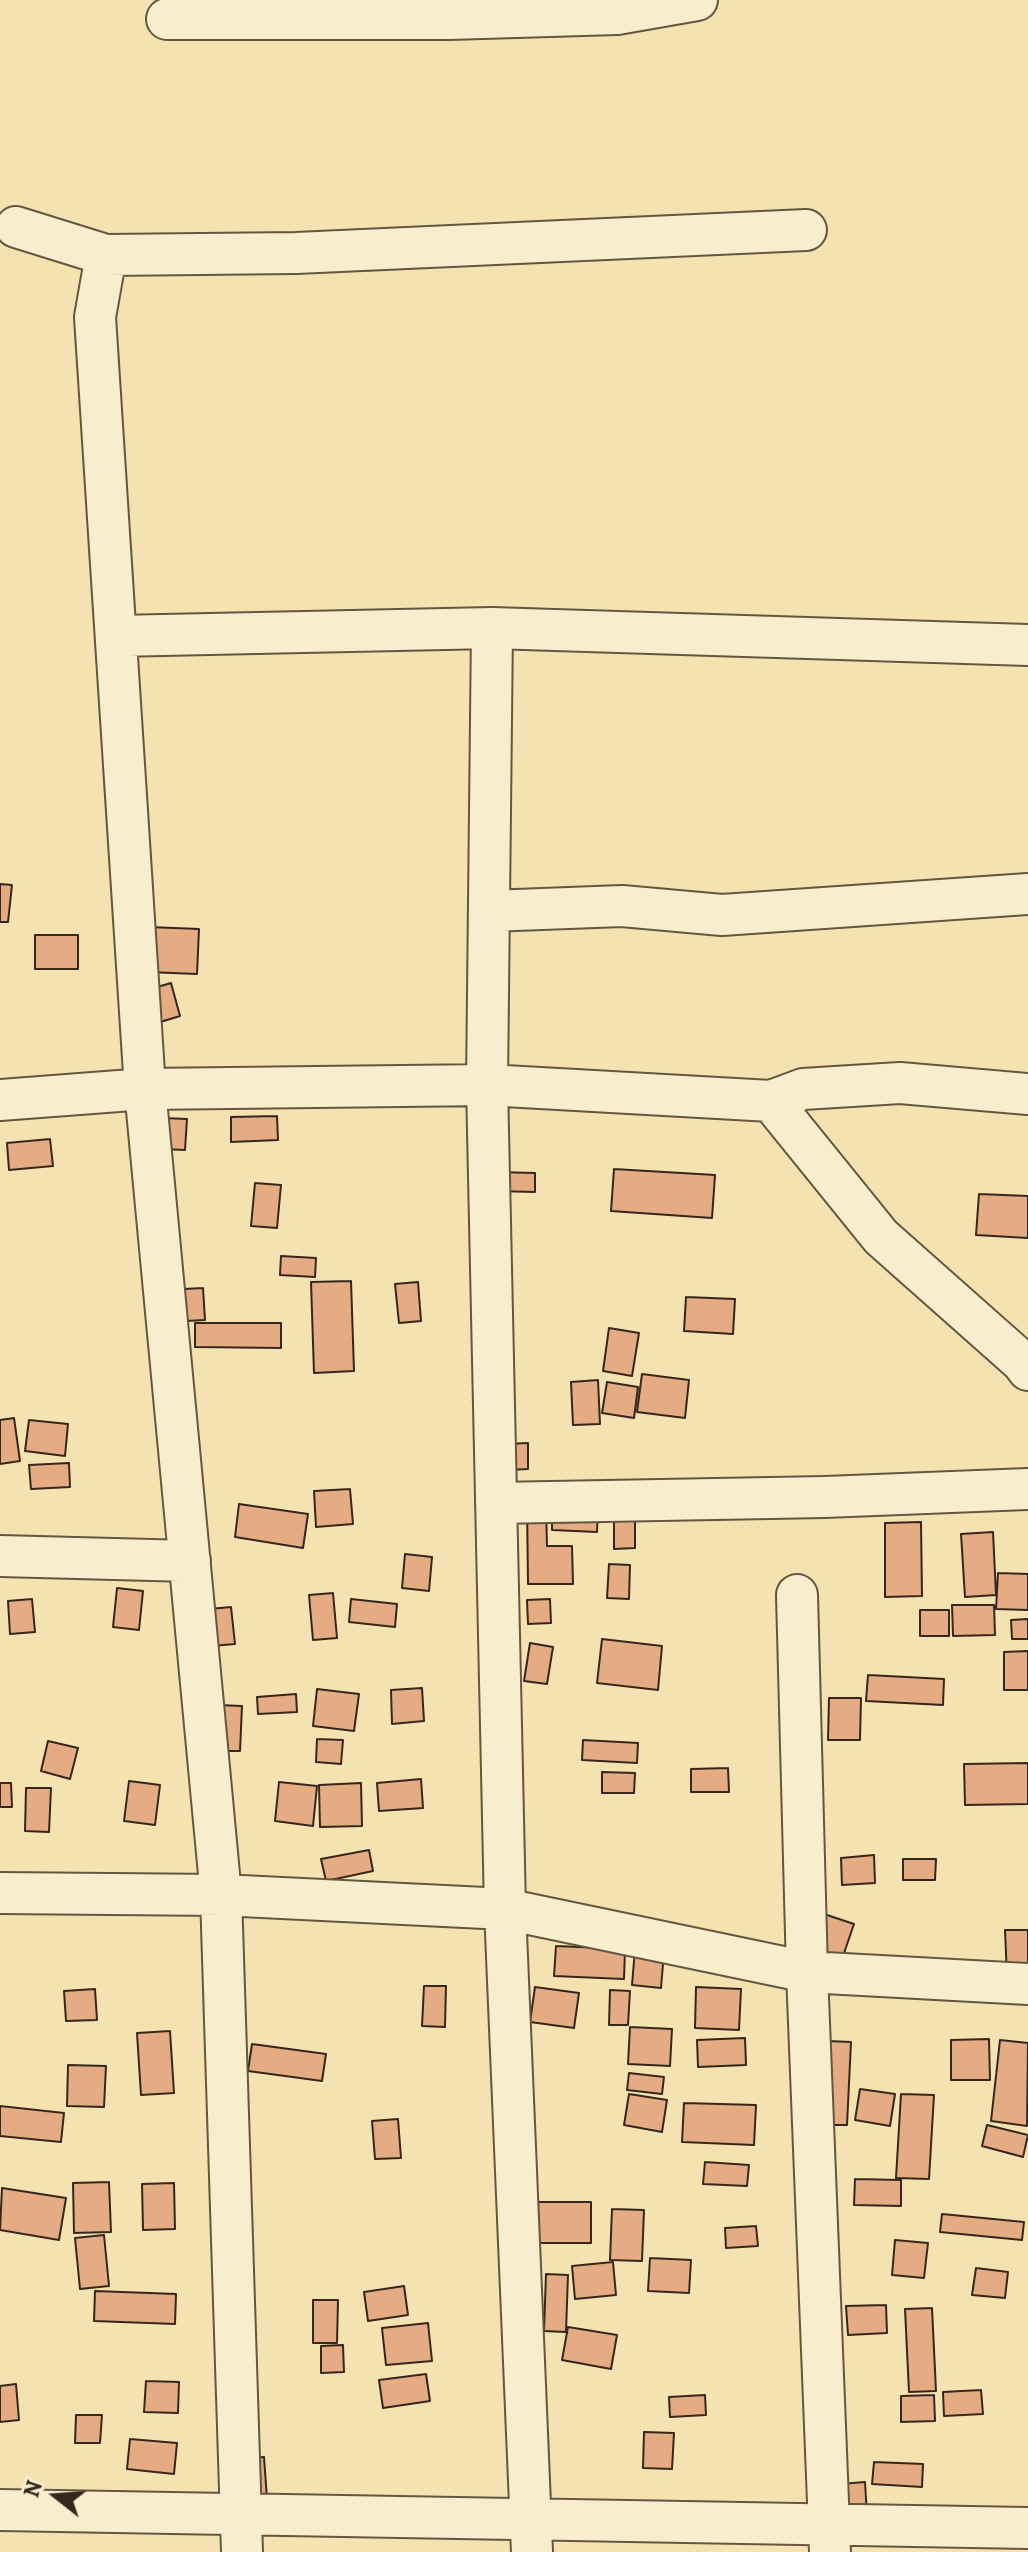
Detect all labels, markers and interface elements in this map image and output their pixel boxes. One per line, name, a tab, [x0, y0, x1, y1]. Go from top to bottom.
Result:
north arrow	[16, 2456, 96, 2536]
text: N	[16, 2477, 50, 2501]

